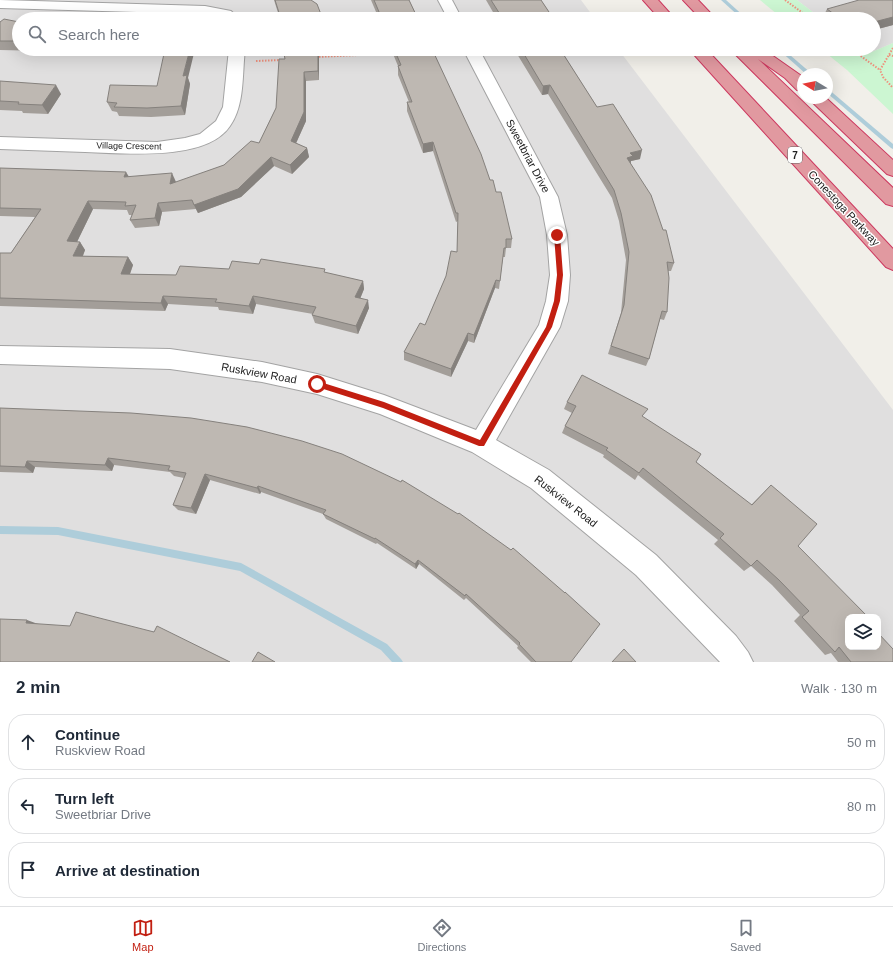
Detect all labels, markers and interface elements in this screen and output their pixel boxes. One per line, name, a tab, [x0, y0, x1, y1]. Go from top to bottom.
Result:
search box	[12, 12, 881, 56]
icon: search	[26, 23, 48, 45]
text: Search here	[58, 26, 140, 43]
north arrow	[797, 68, 833, 104]
street label: Sweetbriar Drive	[504, 117, 552, 195]
street label: Village Crescent	[96, 140, 162, 152]
road number: 7	[788, 147, 802, 163]
street label: Conestoga Parkway	[806, 168, 882, 248]
route end	[548, 226, 566, 244]
street label: Ruskview Road	[220, 360, 298, 386]
route start	[308, 375, 326, 393]
street label: Ruskview Road	[532, 473, 600, 529]
map controls	[845, 614, 881, 650]
button: layers	[845, 614, 881, 650]
text: 2 min	[16, 678, 60, 697]
text: Walk · 130 m	[801, 681, 877, 696]
text: Continue	[55, 726, 120, 743]
icon: ahead	[17, 731, 39, 753]
text: 50 m	[847, 735, 876, 750]
text: Ruskview Road	[55, 743, 145, 758]
text: Turn left	[55, 790, 114, 807]
icon: left	[17, 795, 39, 817]
text: 80 m	[847, 799, 876, 814]
text: Sweetbriar Drive	[55, 807, 151, 822]
icon: arrive	[17, 859, 39, 881]
text: Arrive at destination	[55, 862, 200, 879]
tab: Map	[132, 917, 154, 953]
tab: Directions	[417, 917, 466, 953]
tab: Saved	[730, 917, 761, 953]

